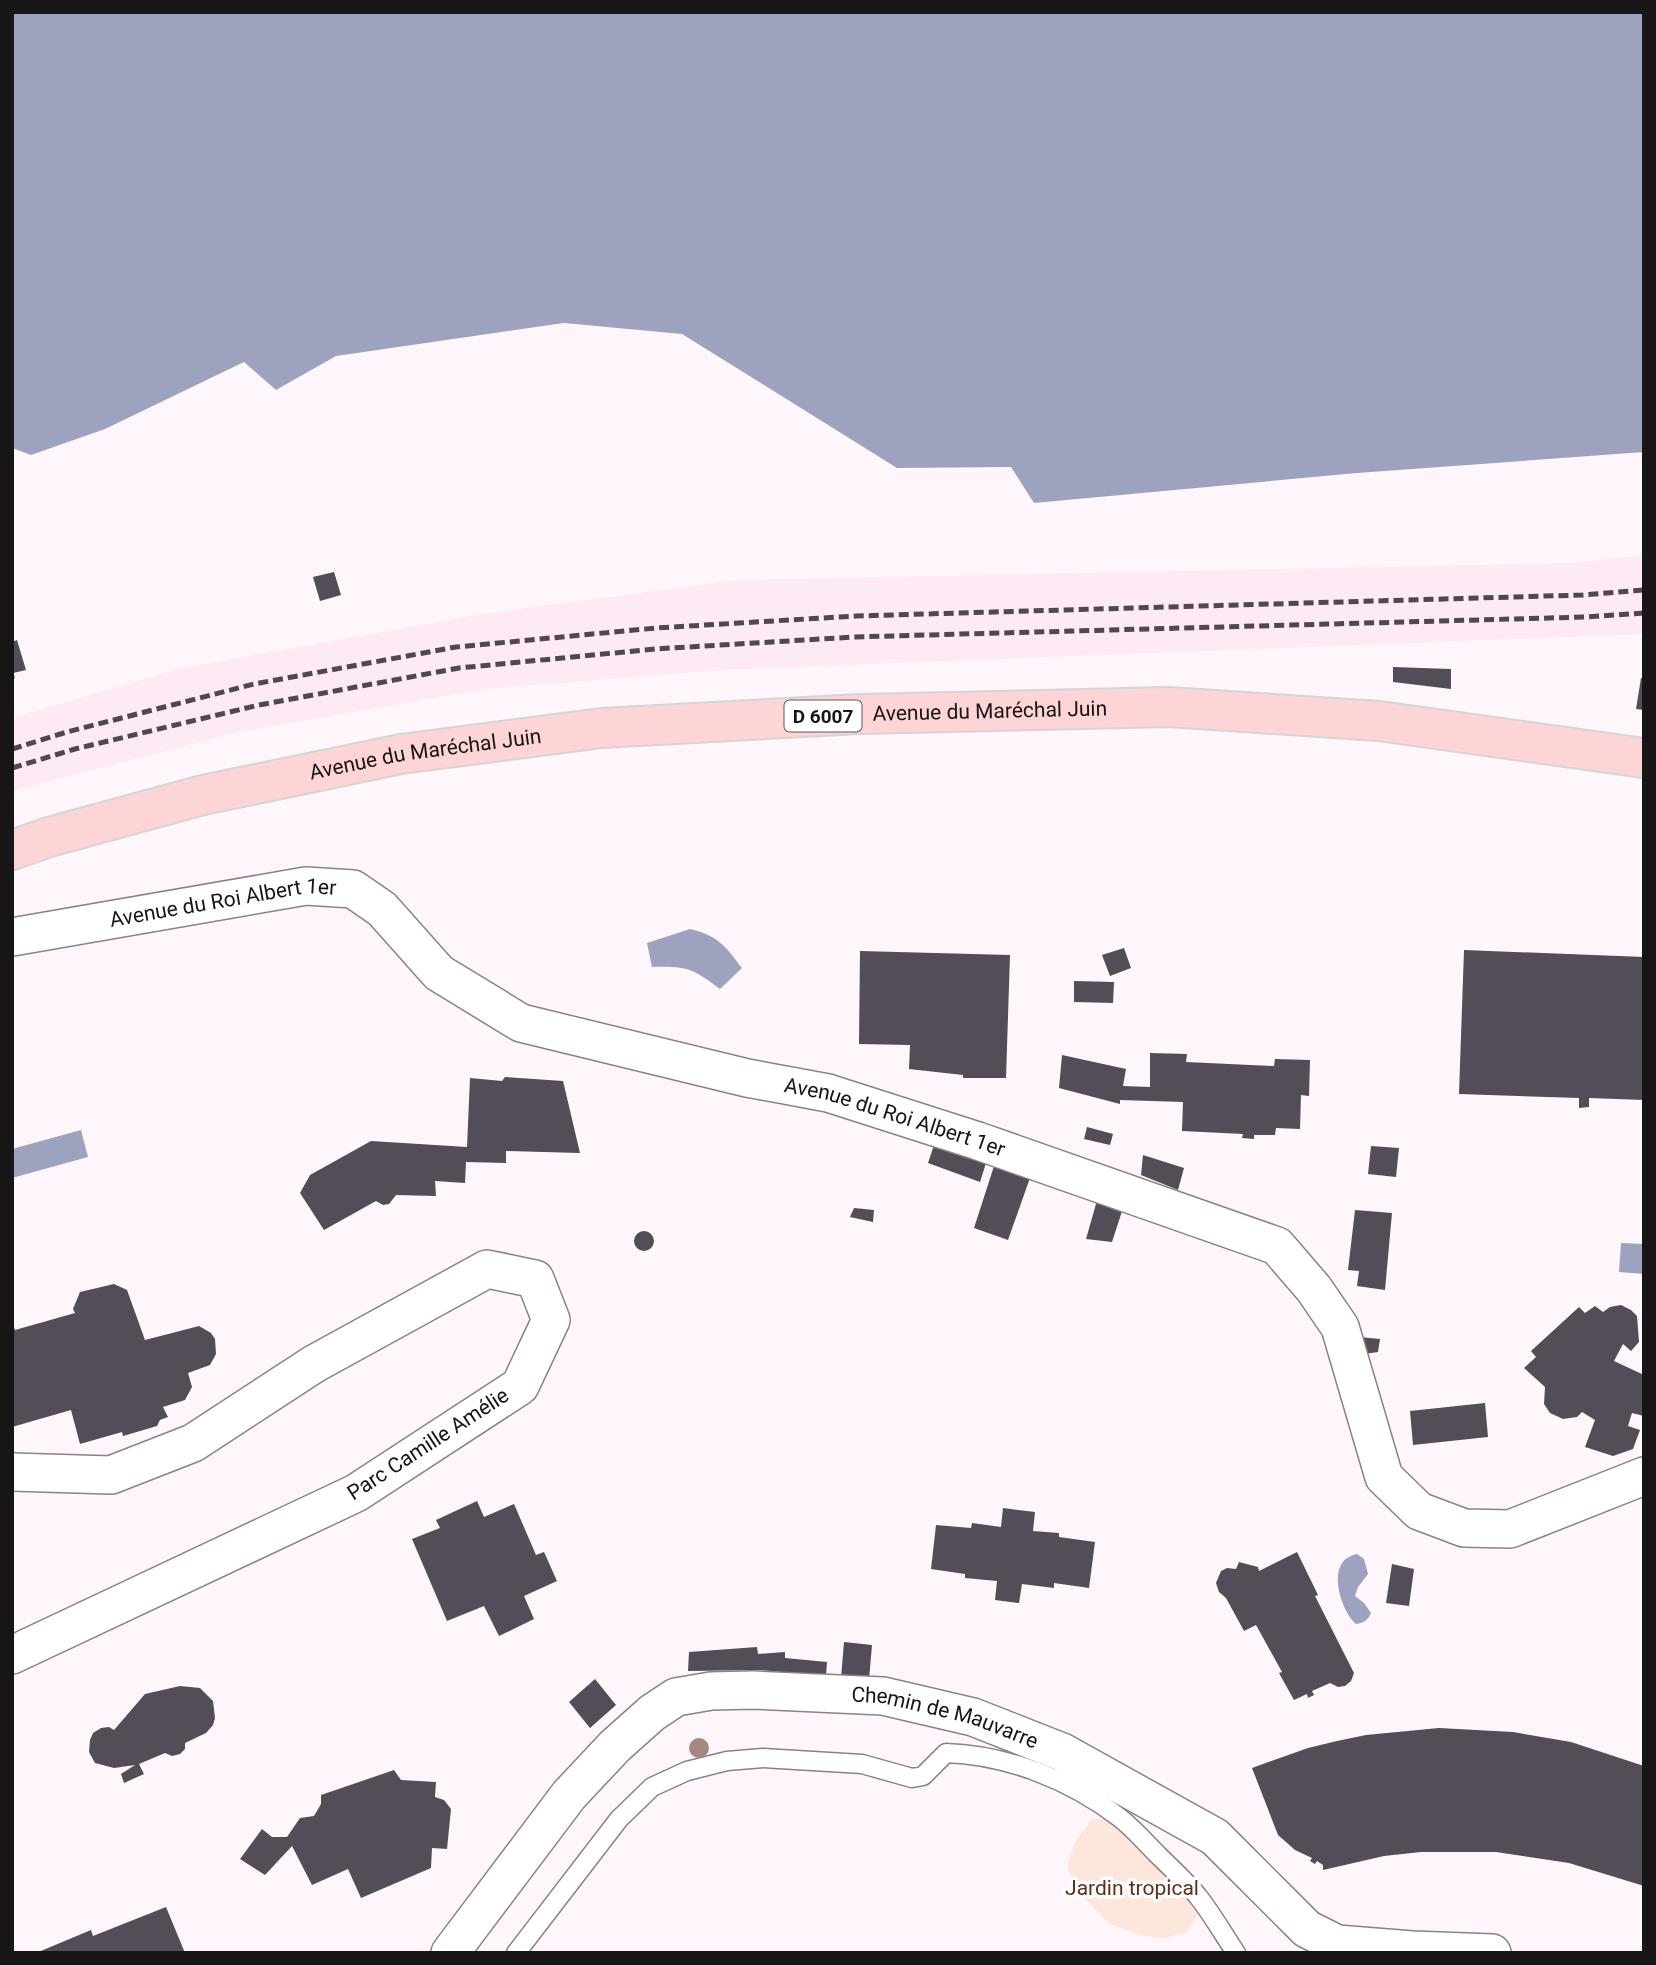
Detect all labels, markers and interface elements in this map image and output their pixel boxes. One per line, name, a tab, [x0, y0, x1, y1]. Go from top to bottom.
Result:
street label: Avenue du Maréchal Juin	[872, 696, 1107, 726]
road number: D 6007	[784, 701, 862, 732]
street label: Avenue du Maréchal Juin	[307, 724, 543, 785]
street label: Avenue du Roi Albert 1er	[108, 874, 337, 932]
street label: Avenue du Roi Albert 1er	[782, 1073, 1008, 1162]
street label: Parc Camille Amélie	[343, 1383, 513, 1505]
street label: Chemin de Mauvarre	[851, 1683, 1042, 1753]
park label: Jardin tropical	[1065, 1876, 1199, 1900]

